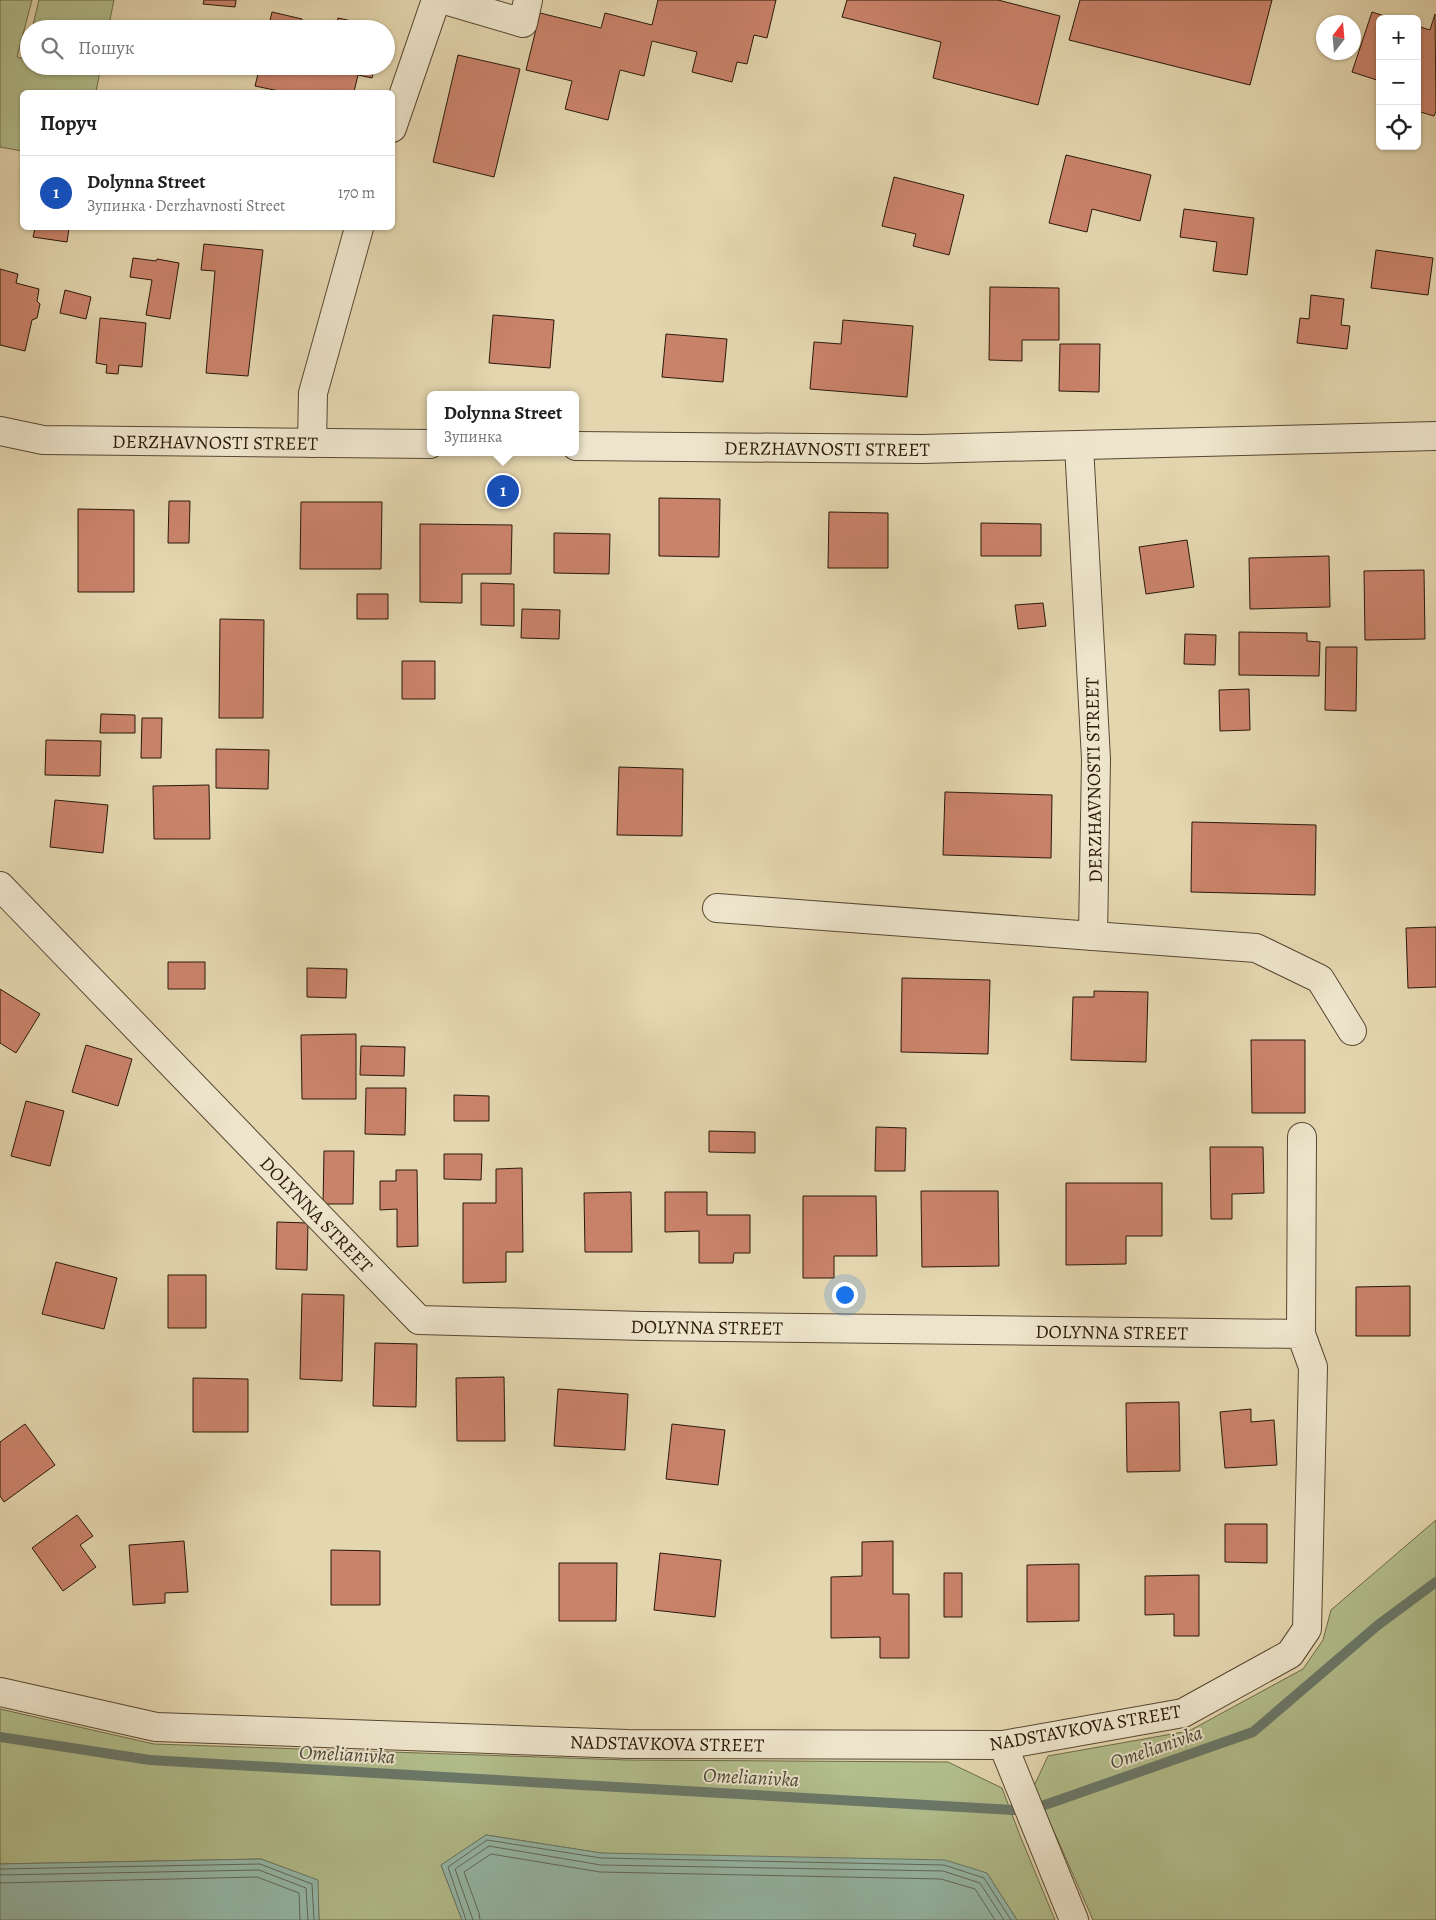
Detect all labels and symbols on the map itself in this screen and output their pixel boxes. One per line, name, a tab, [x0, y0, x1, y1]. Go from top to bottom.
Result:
north arrow	[1316, 15, 1361, 60]
street label: DERZHAVNOSTI STREET	[112, 429, 319, 457]
street label: DERZHAVNOSTI STREET	[724, 435, 931, 463]
pin: 1	[487, 472, 519, 510]
street label: DERZHAVNOSTI STREET	[1079, 676, 1109, 883]
street label: DOLYNNA STREET	[254, 1151, 379, 1279]
your location	[832, 1282, 858, 1308]
street label: DOLYNNA STREET	[630, 1314, 784, 1342]
street label: DOLYNNA STREET	[1035, 1319, 1189, 1347]
street label: NADSTAVKOVA STREET	[987, 1698, 1184, 1758]
water label: Omelianivka	[1106, 1719, 1206, 1776]
street label: NADSTAVKOVA STREET	[570, 1729, 765, 1759]
water label: Omelianivka	[298, 1739, 396, 1770]
water label: Omelianivka	[702, 1762, 800, 1793]

